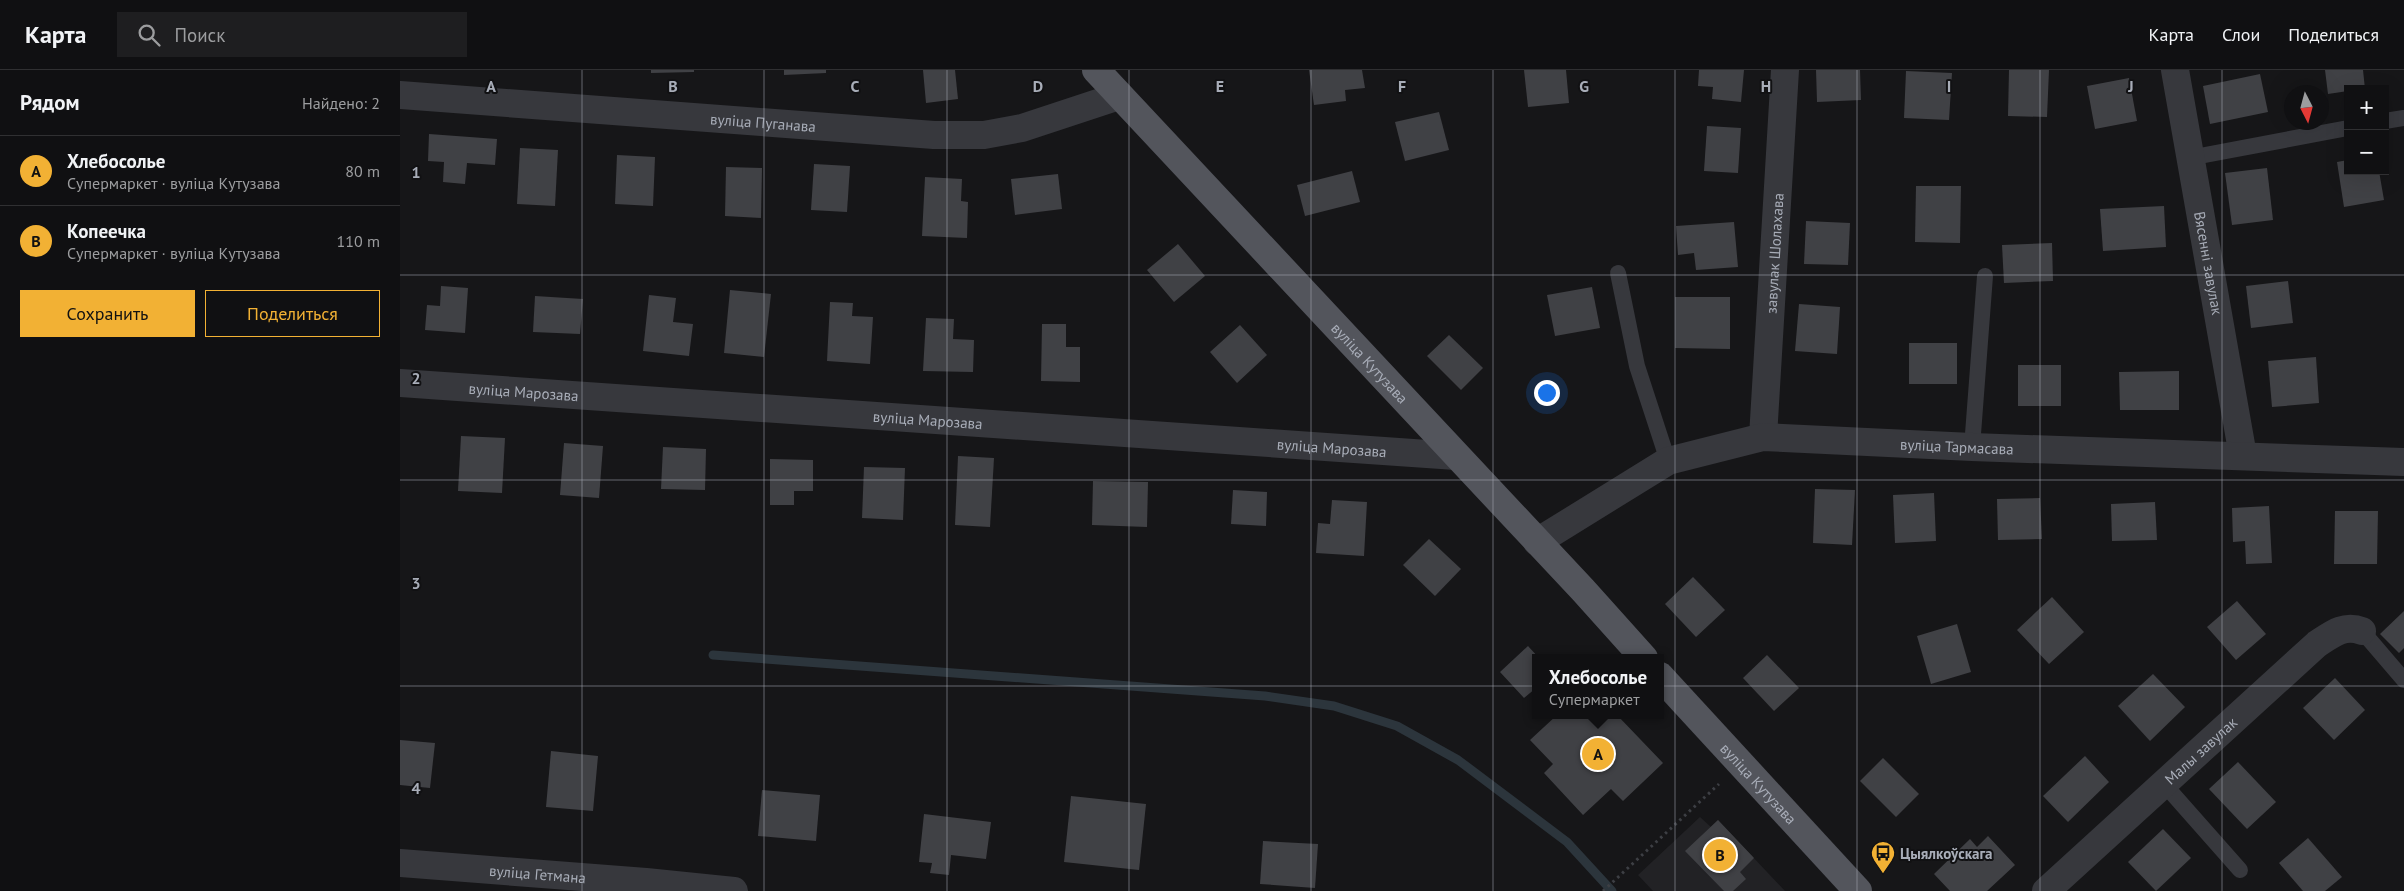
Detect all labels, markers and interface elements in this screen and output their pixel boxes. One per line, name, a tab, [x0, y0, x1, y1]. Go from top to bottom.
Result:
search box	[117, 12, 467, 57]
text: Карта	[25, 19, 87, 50]
icon: search	[135, 21, 163, 49]
text: Поиск	[175, 23, 225, 47]
text: Карта	[2149, 23, 2194, 46]
text: Слои	[2222, 23, 2260, 46]
text: Поделиться	[2288, 23, 2379, 46]
text: A	[486, 76, 496, 96]
text: B	[668, 76, 678, 96]
text: C	[851, 76, 860, 96]
text: D	[1033, 76, 1043, 96]
text: E	[1216, 76, 1224, 96]
text: F	[1398, 76, 1406, 96]
text: G	[1579, 76, 1589, 96]
text: H	[1761, 76, 1771, 96]
text: I	[1947, 76, 1951, 96]
text: J	[2127, 76, 2134, 96]
north arrow	[2284, 85, 2329, 130]
map controls	[2344, 85, 2389, 175]
button: +	[2344, 85, 2389, 130]
text: Рядом	[20, 89, 79, 116]
text: Найдено: 2	[302, 93, 380, 113]
street label: вуліца Пуганава	[709, 109, 817, 136]
button: −	[2344, 130, 2389, 175]
text: Хлебосолье	[67, 149, 165, 173]
text: A	[31, 161, 41, 181]
text: 80 m	[345, 161, 380, 181]
text: 1	[411, 162, 421, 182]
text: Супермаркет · вуліца Кутузава	[67, 173, 281, 193]
street label: завулак Шолахава	[1761, 192, 1787, 314]
street label: Вясенні завулак	[2191, 210, 2228, 317]
text: Копеечка	[67, 219, 146, 243]
text: B	[31, 231, 41, 251]
text: 110 m	[337, 231, 380, 251]
text: Супермаркет · вуліца Кутузава	[67, 243, 281, 263]
button: Сохранить	[20, 290, 195, 337]
button: Поделиться	[205, 290, 380, 337]
street label: вуліца Кутузава	[1328, 318, 1412, 407]
text: 2	[411, 368, 421, 388]
street label: вуліца Марозава	[468, 378, 579, 405]
your location	[1534, 380, 1560, 406]
street label: вуліца Марозава	[872, 406, 983, 433]
street label: вуліца Марозава	[1276, 434, 1387, 461]
street label: вуліца Тармасава	[1900, 434, 2014, 458]
text: 3	[411, 573, 421, 593]
popup	[1532, 654, 1664, 719]
text: Хлебосолье	[1549, 665, 1647, 689]
text: Супермаркет	[1549, 689, 1640, 709]
street label: Малы завулак	[2160, 712, 2241, 788]
pin: A	[1582, 735, 1614, 773]
street label: вуліца Кутузава	[1717, 739, 1801, 828]
text: 4	[411, 778, 421, 798]
pin: B	[1704, 836, 1736, 874]
bus stop icon: Цыялкоўскага	[1870, 840, 1896, 874]
place label: Цыялкоўскага	[1900, 844, 1993, 863]
street label: вуліца Гетмана	[489, 860, 587, 887]

